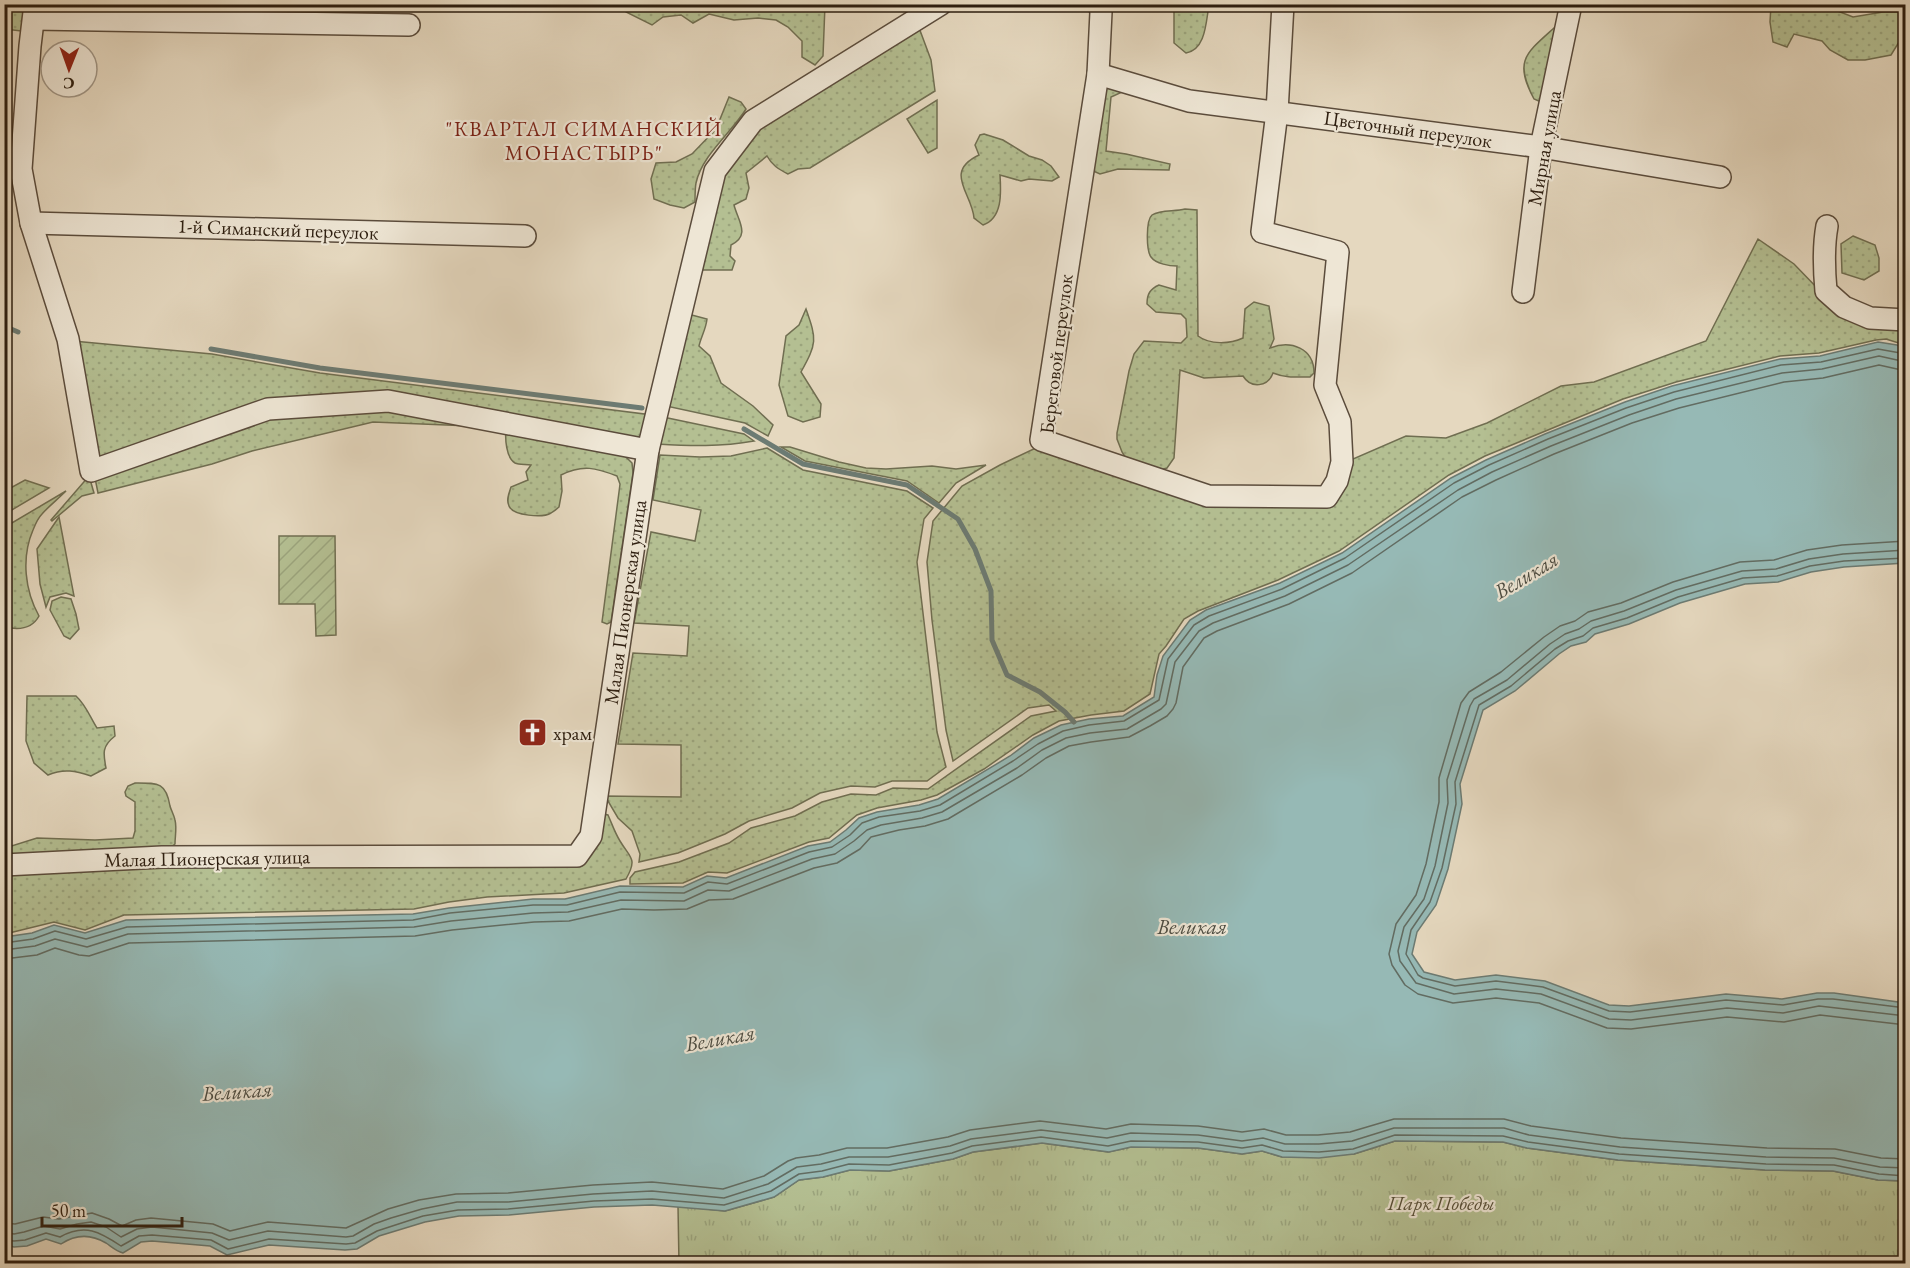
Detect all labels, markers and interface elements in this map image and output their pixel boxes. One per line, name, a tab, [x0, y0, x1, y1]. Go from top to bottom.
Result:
north arrow	[39, 39, 99, 99]
text: С	[63, 73, 75, 94]
street label: Мирная улица	[1521, 88, 1567, 208]
street label: Цветочный переулок	[1322, 104, 1494, 154]
district label: "КВАРТАЛ СИМАНСКИЙ МОНАСТЫРЬ"	[446, 115, 722, 166]
street label: 1-й Симанский переулок	[177, 212, 379, 246]
street label: Береговой переулок	[1033, 272, 1079, 435]
street label: Малая Пионерская улица	[598, 498, 652, 706]
water label: Великая	[1488, 545, 1563, 605]
church icon: храм	[516, 717, 548, 749]
place label: храм	[553, 720, 593, 746]
street label: Малая Пионерская улица	[104, 843, 310, 873]
water label: Великая	[1156, 913, 1227, 940]
water label: Великая	[682, 1019, 757, 1058]
water label: Великая	[200, 1075, 273, 1107]
scale bar	[42, 1190, 182, 1228]
park label: Парк Победы	[1387, 1190, 1494, 1216]
text: 50 m	[51, 1199, 86, 1222]

